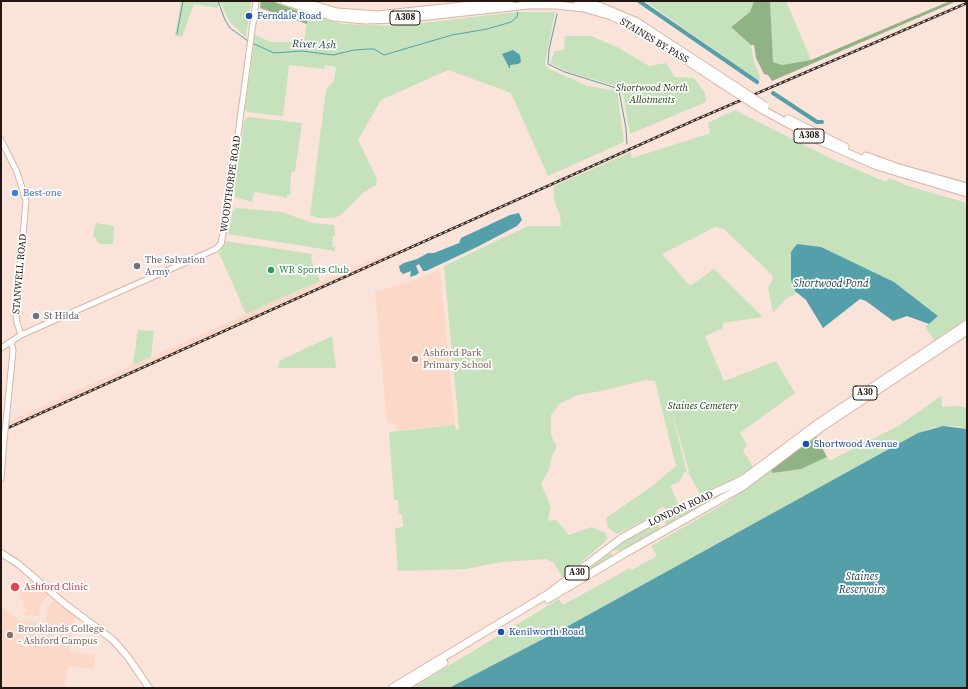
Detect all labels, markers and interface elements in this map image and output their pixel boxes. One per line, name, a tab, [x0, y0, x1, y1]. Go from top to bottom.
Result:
place label: Ferndale Road	[257, 10, 321, 22]
marker: Ferndale Road	[244, 11, 254, 21]
road number: A308	[390, 11, 420, 25]
street label: STAINES BY-PASS	[618, 16, 690, 66]
water label: River Ash	[292, 38, 336, 52]
park label: Shortwood North Allotments	[616, 82, 688, 106]
road number: A308	[794, 129, 824, 143]
street label: WOODTHORPE ROAD	[218, 135, 244, 233]
place label: Best-one	[23, 187, 62, 199]
marker: Best-one	[10, 188, 20, 198]
street label: STANWELL ROAD	[11, 233, 29, 315]
place label: The Salvation Army	[145, 254, 205, 278]
marker: The Salvation Army	[132, 261, 142, 271]
place label: WR Sports Club	[279, 264, 349, 276]
marker: WR Sports Club	[266, 265, 276, 275]
water label: Shortwood Pond	[793, 277, 869, 291]
place label: St Hilda	[44, 310, 79, 322]
marker: St Hilda	[31, 311, 41, 321]
place label: Ashford Park Primary School	[423, 347, 492, 370]
marker: Ashford Park Primary School	[410, 354, 420, 364]
road number: A30	[853, 386, 877, 400]
park label: Staines Cemetery	[668, 400, 738, 412]
place label: Shortwood Avenue	[814, 438, 898, 450]
marker: Shortwood Avenue	[801, 439, 811, 449]
street label: LONDON ROAD	[647, 489, 715, 529]
road number: A30	[565, 566, 589, 580]
water label: Staines Reservoirs	[839, 570, 885, 596]
marker: Ashford Clinic	[9, 581, 21, 593]
place label: Ashford Clinic	[24, 581, 88, 593]
place label: Brooklands College - Ashford Campus	[18, 623, 104, 646]
place label: Kenilworth Road	[509, 626, 584, 638]
marker: Kenilworth Road	[496, 627, 506, 637]
marker: Brooklands College - Ashford Campus	[5, 630, 15, 640]

